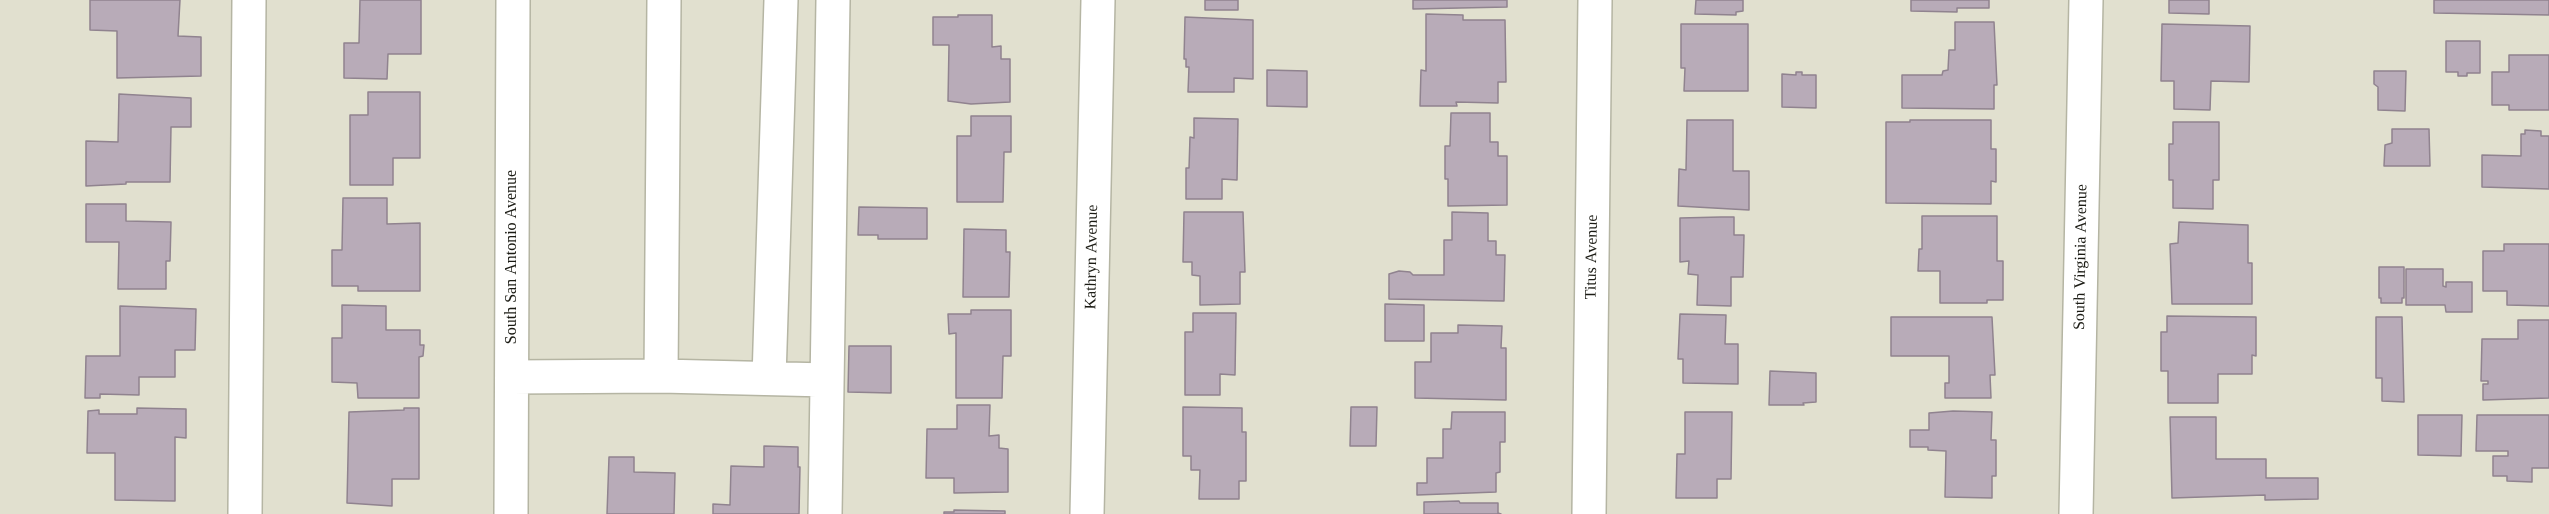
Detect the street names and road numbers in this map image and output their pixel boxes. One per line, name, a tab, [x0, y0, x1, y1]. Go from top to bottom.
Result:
street label: South San Antonio Avenue	[502, 170, 522, 344]
street label: South Virginia Avenue	[2070, 184, 2092, 330]
street label: Kathryn Avenue	[1081, 204, 1103, 310]
street label: Titus Avenue	[1582, 214, 1602, 300]

